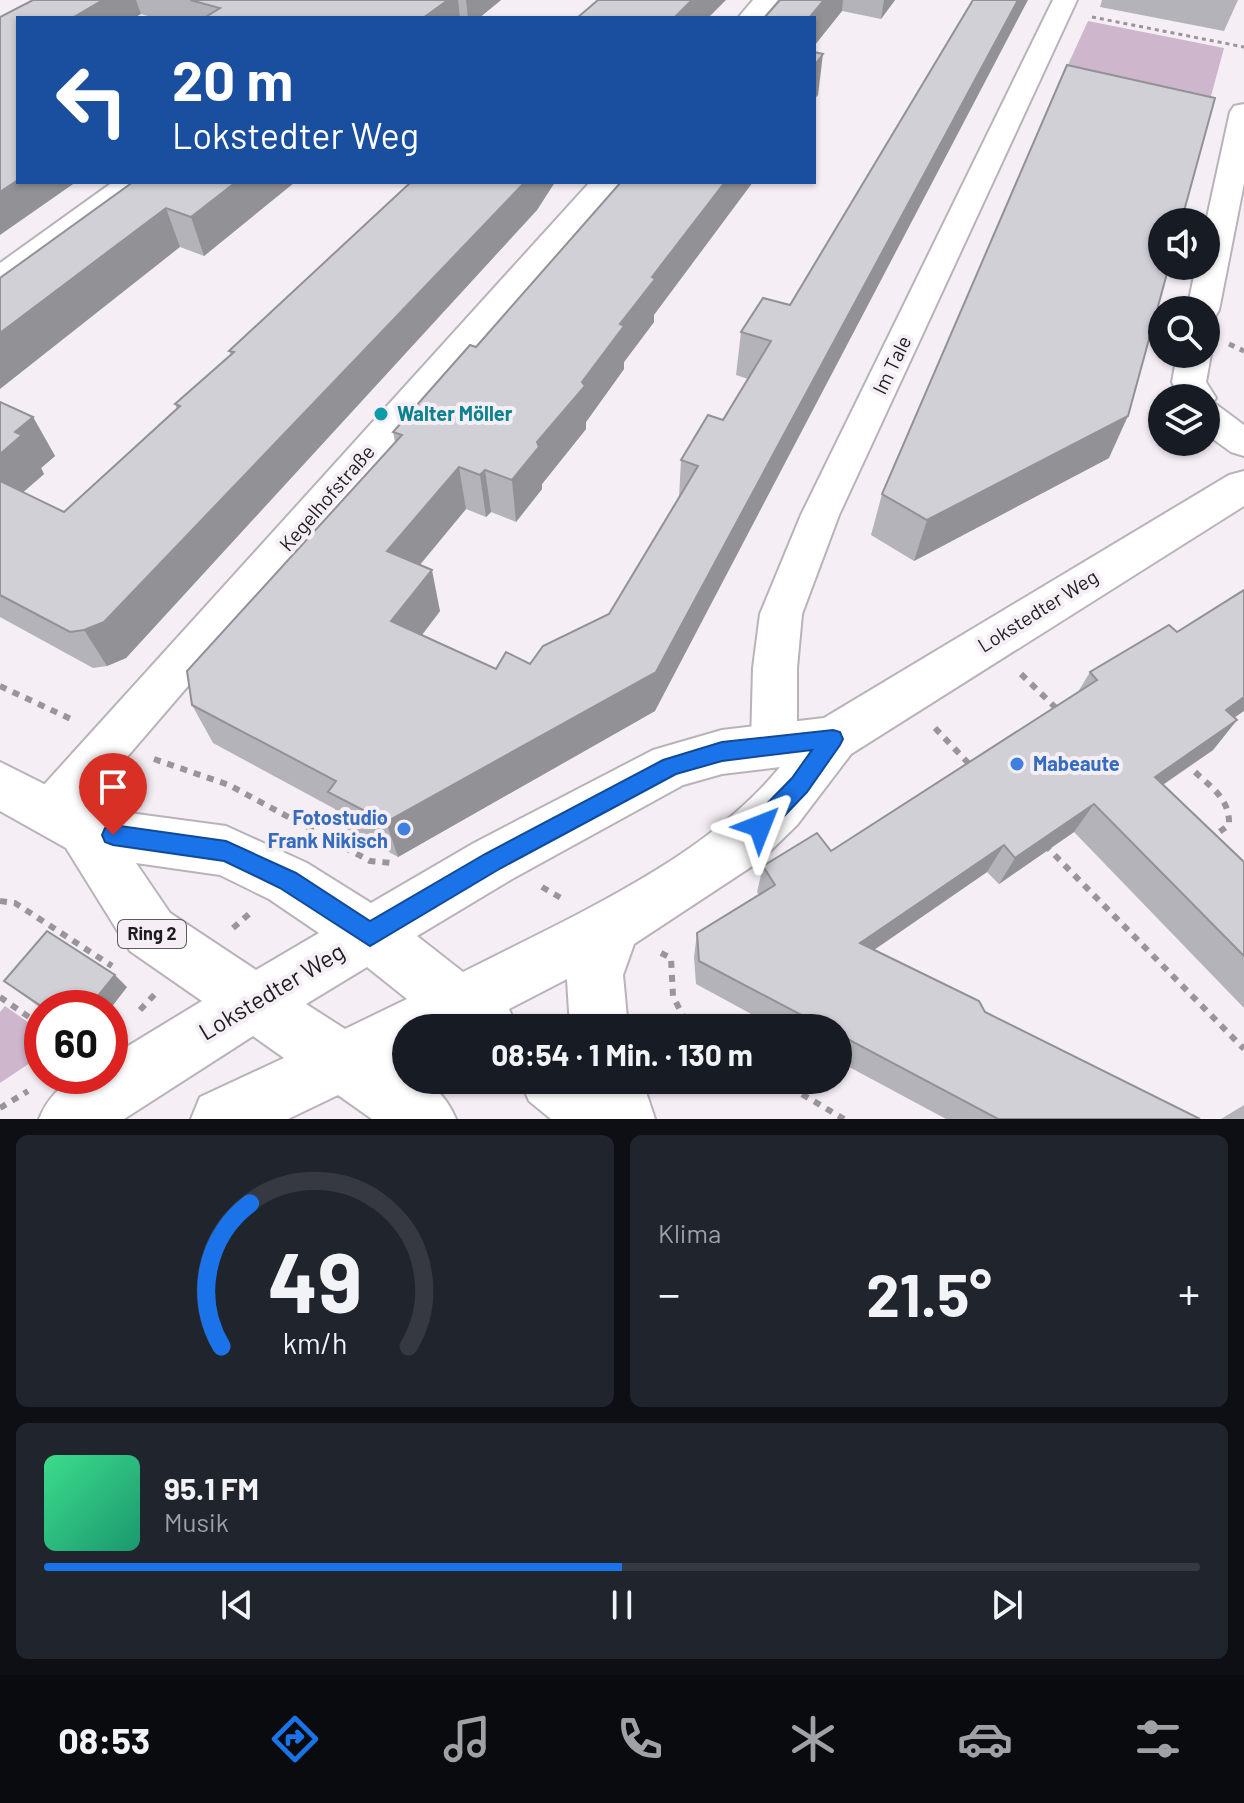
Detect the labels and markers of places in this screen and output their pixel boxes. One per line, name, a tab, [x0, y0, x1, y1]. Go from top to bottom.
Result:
place label: Walter Möller	[397, 401, 513, 425]
marker: Walter Möller	[372, 405, 390, 423]
place label: Mabeaute	[1033, 751, 1120, 775]
pin	[79, 753, 147, 835]
marker: Mabeaute	[1008, 755, 1026, 773]
place label: Fotostudio Frank Nikisch	[268, 805, 388, 852]
marker: Fotostudio Frank Nikisch	[395, 820, 413, 838]

